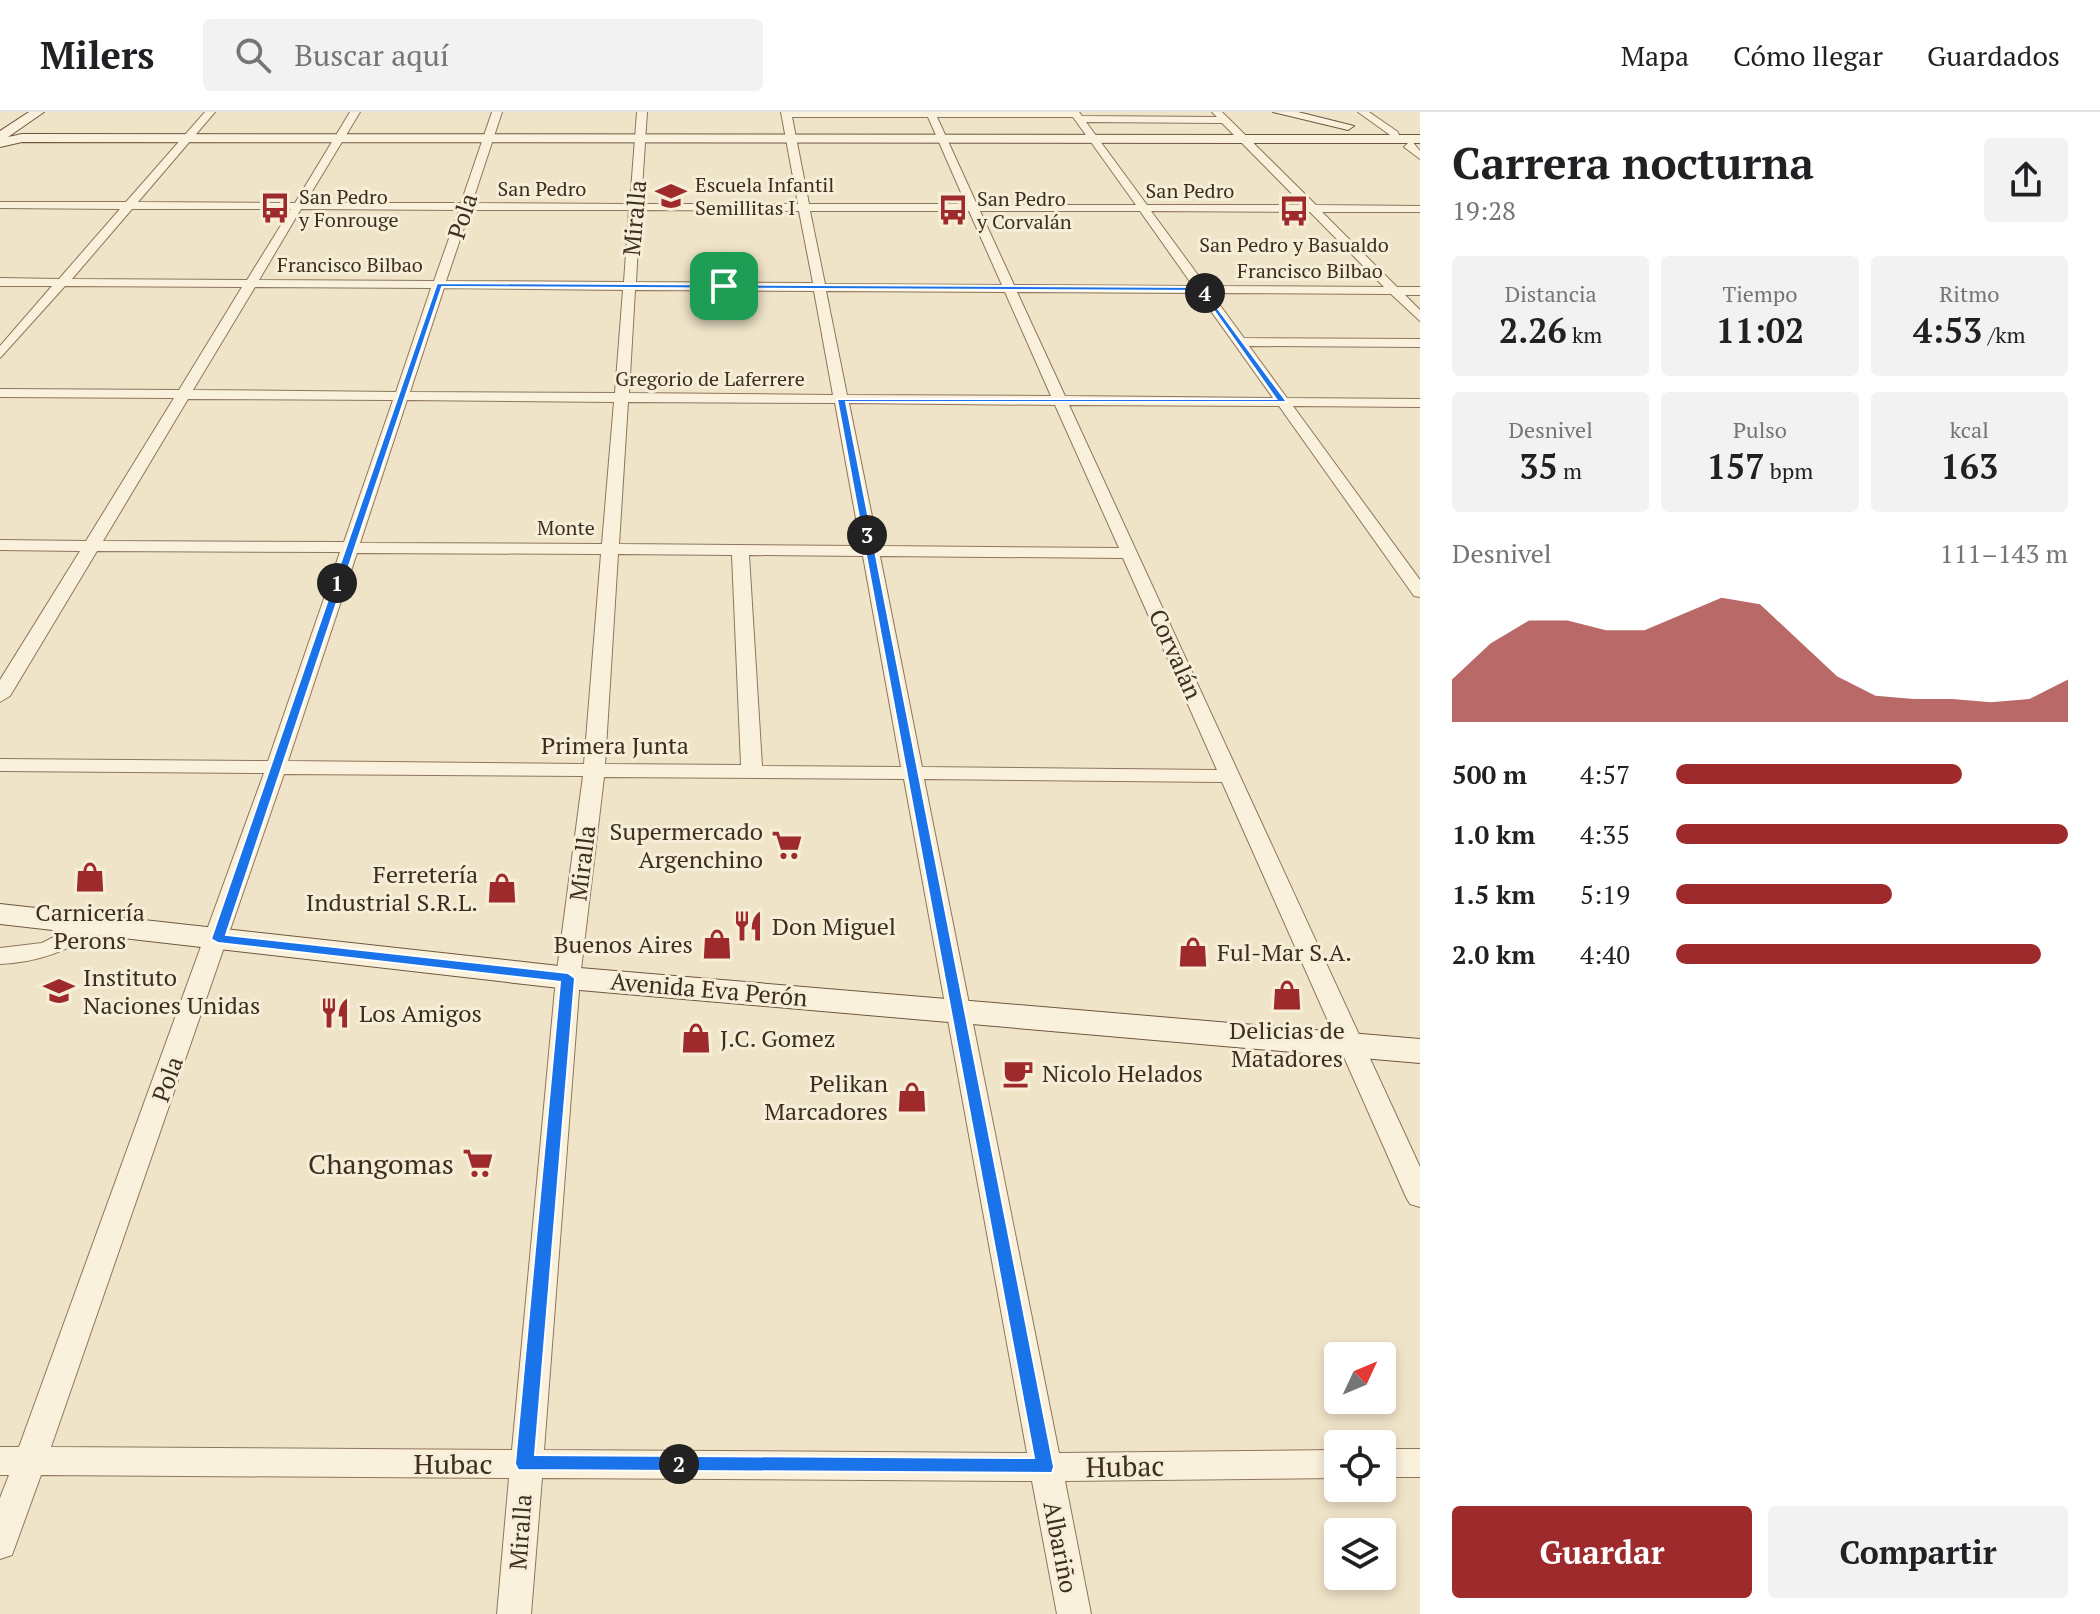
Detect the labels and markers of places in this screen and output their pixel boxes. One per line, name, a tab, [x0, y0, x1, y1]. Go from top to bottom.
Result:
place label: Escuela Infantil Semillitas I	[695, 171, 834, 221]
school or university icon: Escuela Infantil Semillitas I	[654, 179, 688, 213]
place label: San Pedro y Fonrouge	[298, 183, 399, 233]
place label: San Pedro y Corvalán	[976, 185, 1072, 235]
bus stop icon: San Pedro y Fonrouge	[258, 191, 292, 225]
bus stop icon: San Pedro y Corvalán	[936, 193, 970, 227]
bus stop icon: San Pedro y Basualdo	[1277, 194, 1311, 228]
place label: San Pedro y Basualdo	[1199, 231, 1389, 258]
pin	[690, 252, 758, 320]
pin: 4	[1185, 273, 1225, 313]
pin: 3	[847, 515, 887, 555]
pin: 1	[317, 563, 357, 603]
place label: Supermercado Argenchino	[610, 815, 763, 875]
supermarket icon: Supermercado Argenchino	[770, 828, 804, 862]
place label: Ferretería Industrial S.R.L.	[306, 858, 478, 918]
shop icon: Carnicería Perons	[73, 860, 107, 894]
shop icon: Ferretería Industrial S.R.L.	[485, 871, 519, 905]
place label: Carnicería Perons	[35, 896, 145, 956]
restaurant icon: Don Miguel	[731, 909, 765, 943]
place label: Don Miguel	[772, 910, 896, 942]
shop icon: Buenos Aires	[700, 927, 734, 961]
place label: Buenos Aires	[554, 928, 693, 960]
shop icon: Ful-Mar S.A.	[1176, 935, 1210, 969]
place label: Ful-Mar S.A.	[1217, 936, 1352, 968]
place label: Instituto Naciones Unidas	[83, 961, 260, 1021]
school or university icon: Instituto Naciones Unidas	[42, 974, 76, 1008]
shop icon: Delicias de Matadores	[1270, 978, 1304, 1012]
restaurant icon: Los Amigos	[318, 996, 352, 1030]
place label: Los Amigos	[359, 997, 482, 1029]
place label: Delicias de Matadores	[1229, 1014, 1345, 1074]
shop icon: J.C. Gomez	[679, 1021, 713, 1055]
place label: J.C. Gomez	[720, 1022, 835, 1054]
cafe icon: Nicolo Helados	[1001, 1056, 1035, 1090]
place label: Nicolo Helados	[1042, 1057, 1203, 1089]
place label: Pelikan Marcadores	[764, 1067, 888, 1127]
shop icon: Pelikan Marcadores	[895, 1080, 929, 1114]
place label: Changomas	[308, 1145, 454, 1182]
supermarket icon: Changomas	[461, 1146, 495, 1180]
pin: 2	[659, 1444, 699, 1484]

